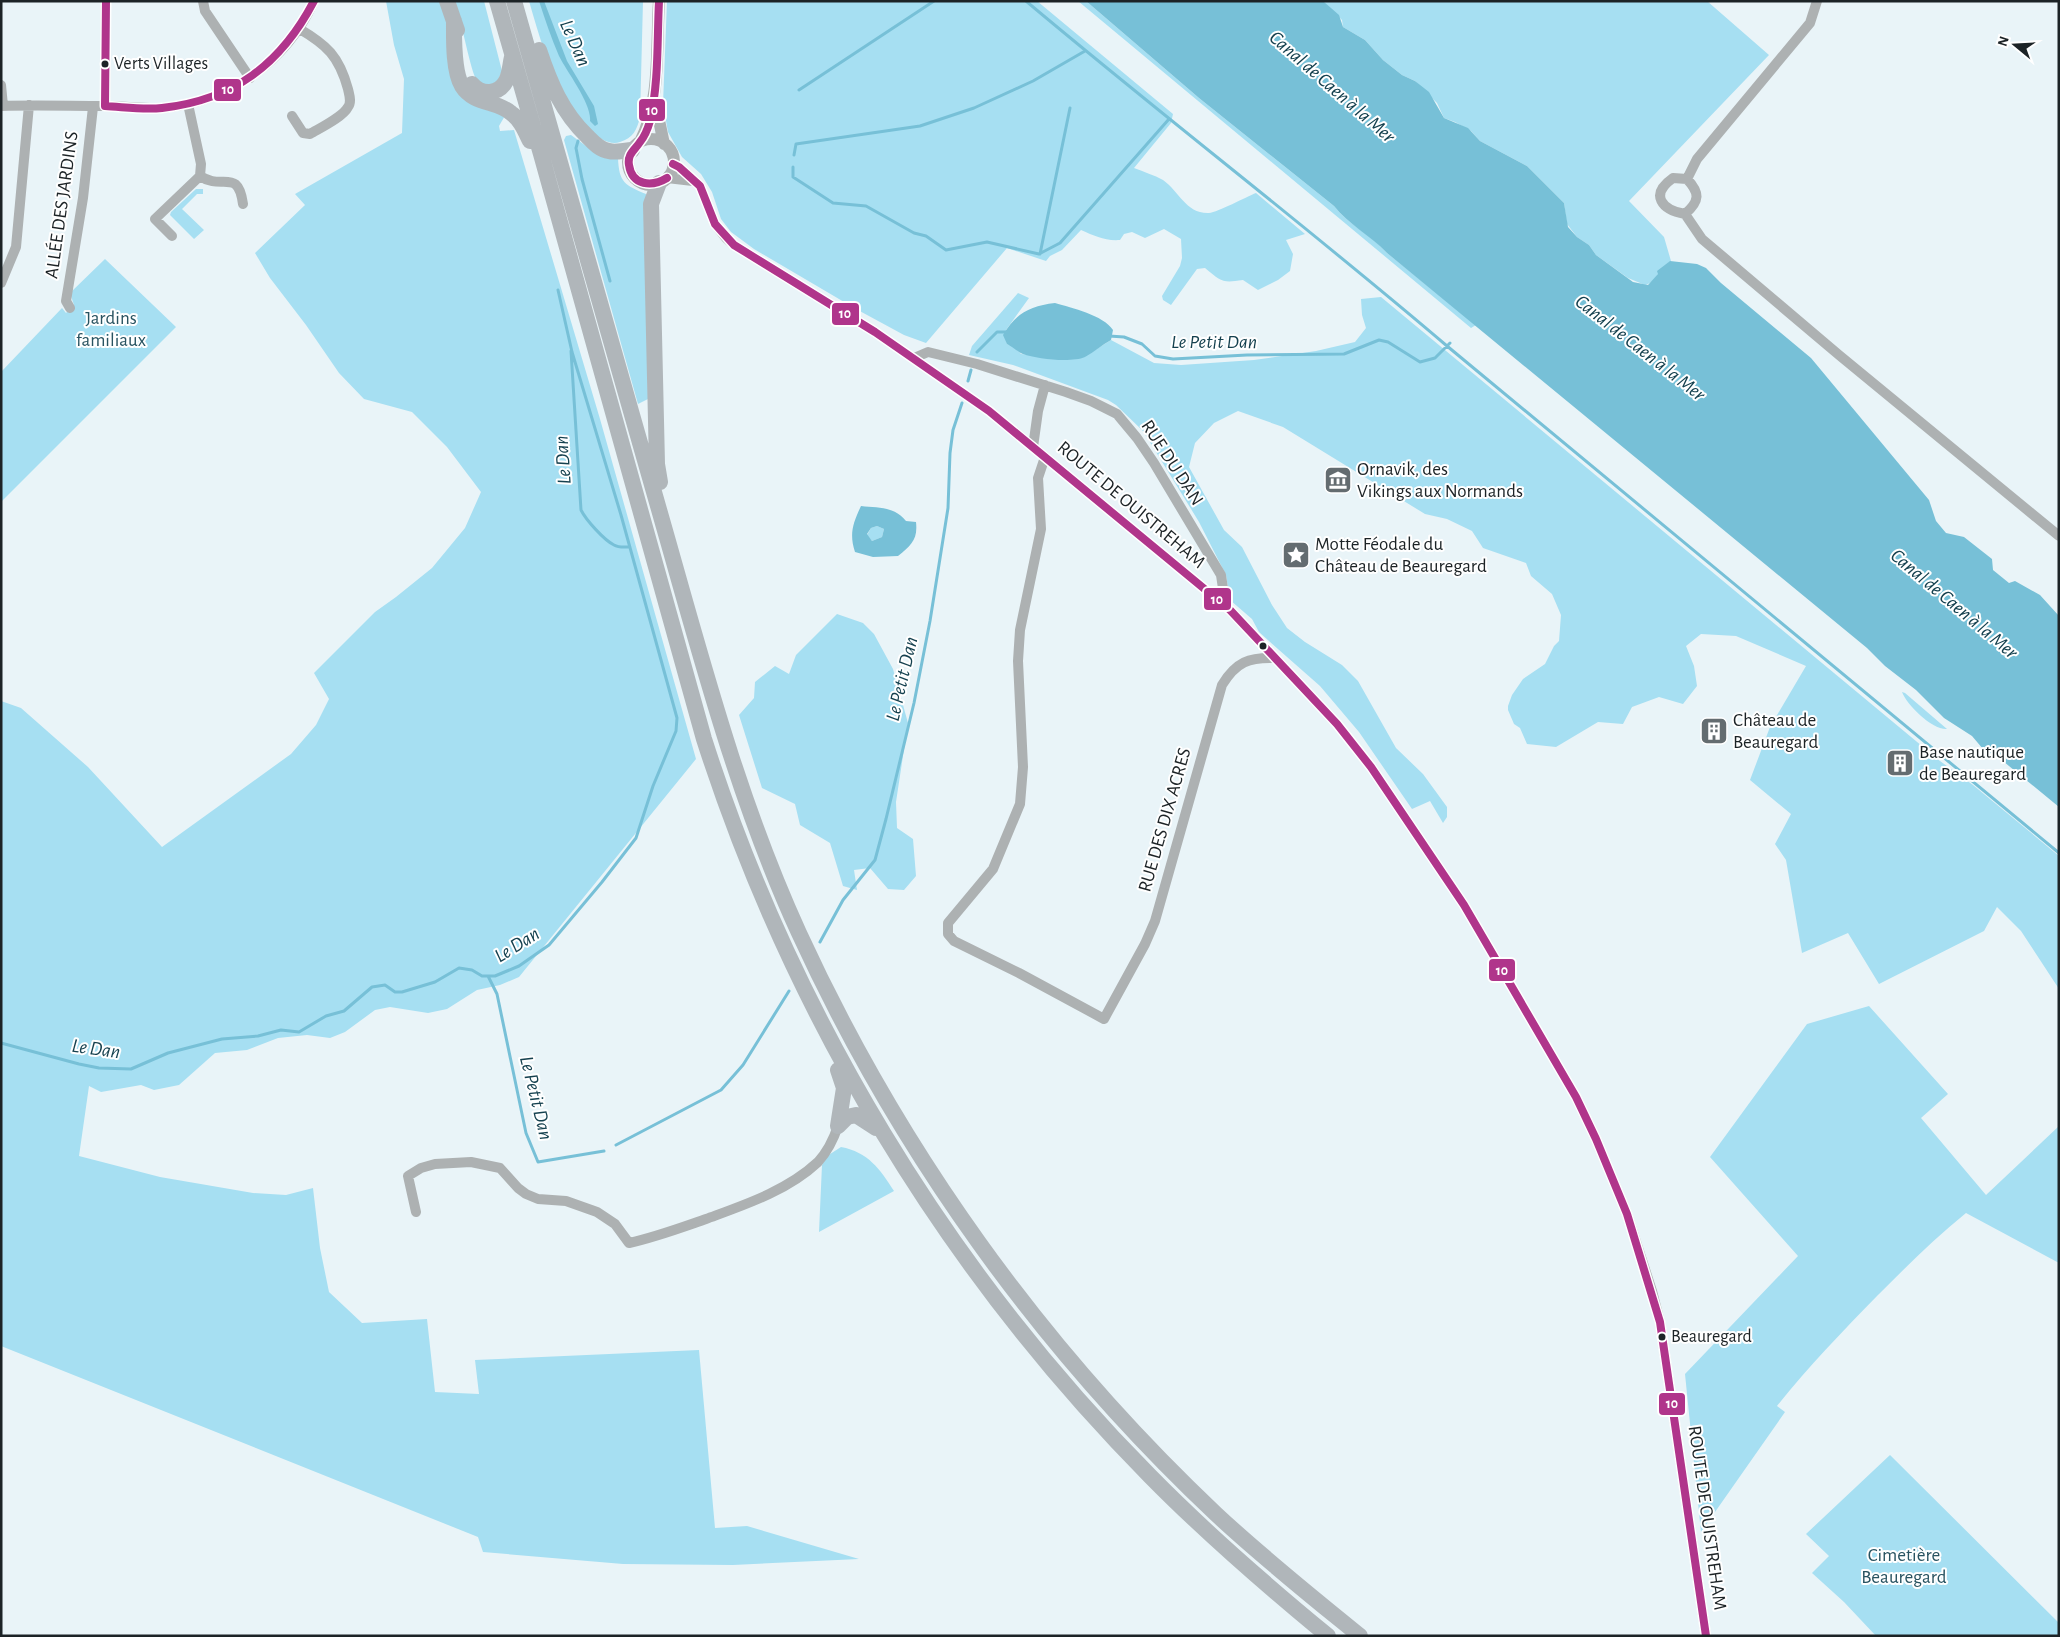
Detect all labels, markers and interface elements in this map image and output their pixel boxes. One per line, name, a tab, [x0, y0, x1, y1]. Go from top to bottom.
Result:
water label: Le Dan	[556, 17, 594, 69]
north arrow	[1990, 20, 2040, 70]
water label: Canal de Caen à la Mer	[1265, 27, 1399, 147]
text: N	[1995, 34, 2012, 48]
place label: Verts Villages	[114, 55, 208, 73]
marker: Verts Villages	[100, 59, 110, 69]
line badge: 10	[213, 78, 242, 102]
text: 10	[222, 83, 234, 97]
line badge: 10	[638, 98, 666, 122]
text: 10	[646, 104, 658, 118]
street label: ALLÉE DES JARDINS	[40, 130, 82, 280]
water label: Canal de Caen à la Mer	[1571, 291, 1709, 405]
line badge: 10	[831, 302, 860, 326]
text: 10	[839, 307, 851, 321]
park label: Jardins familiaux	[76, 309, 146, 350]
water label: Le Petit Dan	[1171, 332, 1257, 352]
street label: RUE DU DAN	[1137, 417, 1207, 509]
water label: Le Dan	[551, 435, 575, 485]
street label: ROUTE DE OUISTREHAM	[1054, 438, 1208, 572]
place label: Ornavik, des Vikings aux Normands	[1357, 460, 1523, 501]
museum icon: Ornavik, des Vikings aux Normands	[1323, 465, 1353, 495]
place label: Motte Féodale du Château de Beauregard	[1315, 535, 1487, 576]
place icon: Motte Féodale du Château de Beauregard	[1281, 540, 1311, 570]
water label: Canal de Caen à la Mer	[1887, 545, 2022, 663]
line badge: 10	[1203, 587, 1232, 611]
text: 10	[1211, 593, 1223, 607]
water label: Le Petit Dan	[883, 635, 921, 723]
unlabelled marker	[1258, 641, 1268, 651]
place label: Château de Beauregard	[1733, 711, 1818, 752]
building icon: Château de Beauregard	[1699, 716, 1729, 746]
place label: Base nautique de Beauregard	[1919, 743, 2026, 784]
street label: RUE DES DIX ACRES	[1135, 746, 1195, 894]
building icon: Base nautique de Beauregard	[1885, 748, 1915, 778]
water label: Le Dan	[491, 924, 543, 966]
line badge: 10	[1488, 958, 1516, 982]
text: 10	[1496, 964, 1508, 978]
water label: Le Dan	[70, 1036, 122, 1062]
water label: Le Petit Dan	[516, 1054, 556, 1142]
place label: Beauregard	[1671, 1328, 1752, 1346]
marker: Beauregard	[1657, 1332, 1667, 1342]
line badge: 10	[1658, 1392, 1686, 1416]
text: 10	[1666, 1397, 1678, 1411]
street label: ROUTE DE OUISTREHAM	[1685, 1424, 1729, 1612]
park label: Cimetière Beauregard	[1861, 1546, 1947, 1587]

